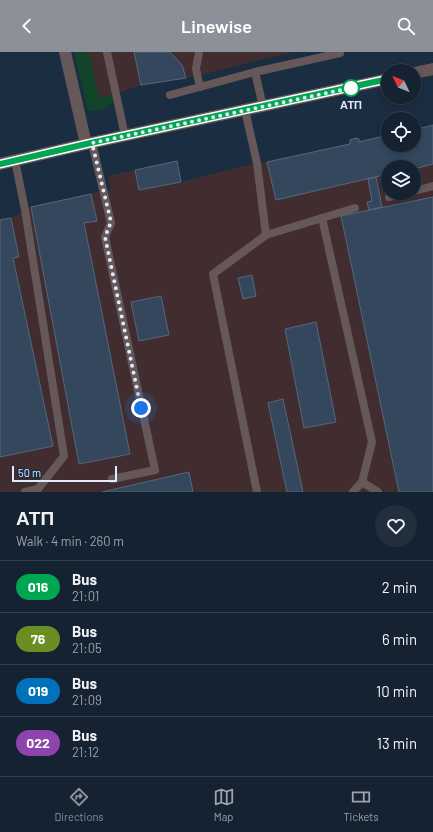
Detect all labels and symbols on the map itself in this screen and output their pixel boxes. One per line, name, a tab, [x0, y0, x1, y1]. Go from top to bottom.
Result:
north arrow	[381, 64, 421, 104]
marker: АТП	[342, 79, 360, 97]
place label: АТП	[340, 98, 362, 111]
your location	[131, 398, 151, 418]
scale bar	[12, 464, 117, 483]

